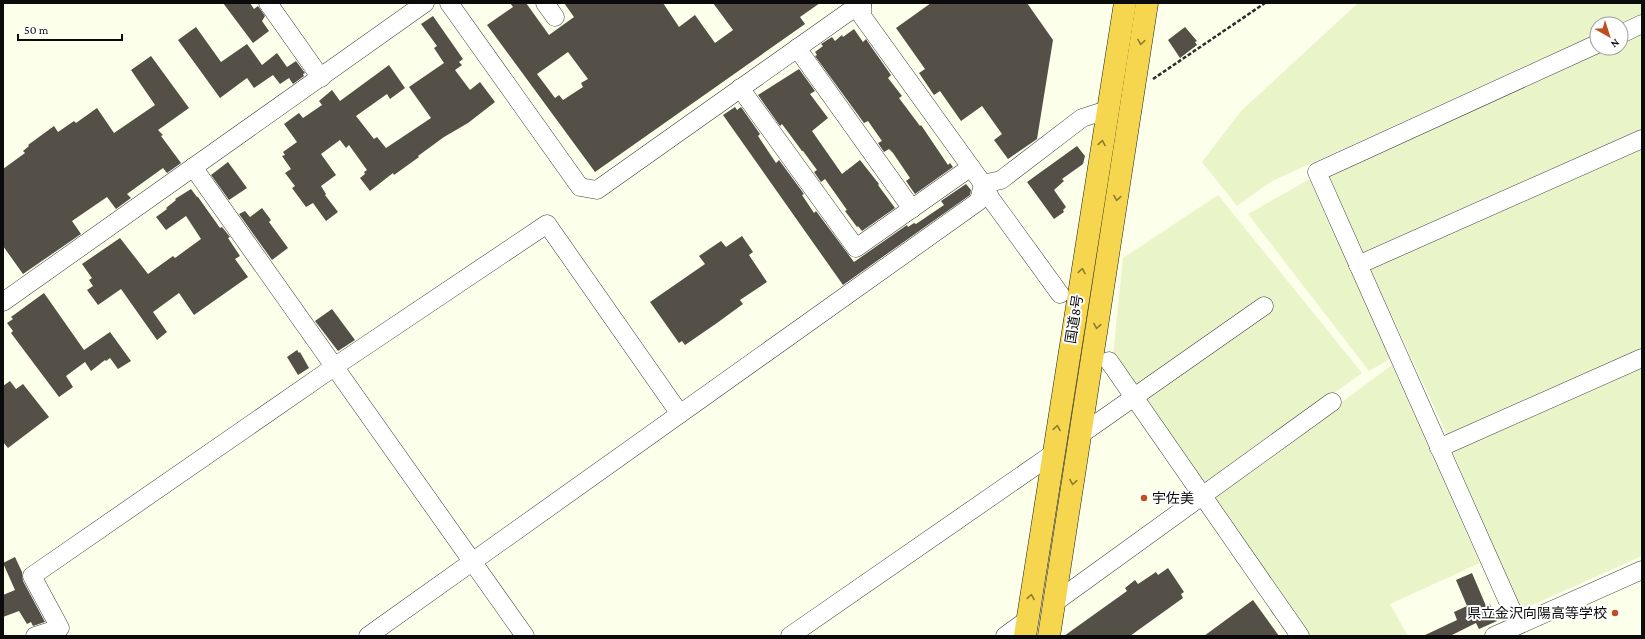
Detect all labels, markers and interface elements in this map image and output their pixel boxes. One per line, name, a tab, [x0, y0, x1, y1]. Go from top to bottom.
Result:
scale bar	[18, 16, 122, 42]
north arrow	[1589, 16, 1629, 56]
text: 50 m	[24, 23, 49, 37]
text: N	[1608, 37, 1622, 51]
one-way arrow	[1137, 38, 1145, 45]
one-way arrow	[1097, 140, 1106, 146]
one-way arrow	[1113, 195, 1121, 201]
one-way arrow	[1077, 268, 1086, 275]
street label: 国道8号	[1062, 293, 1086, 345]
one-way arrow	[1093, 323, 1102, 329]
one-way arrow	[1053, 424, 1061, 431]
one-way arrow	[1069, 479, 1077, 485]
place label: 宇佐美	[1152, 490, 1194, 506]
marker: 宇佐美	[1139, 493, 1149, 503]
one-way arrow	[1026, 594, 1035, 601]
place label: 県立金沢向陽高等学校	[1467, 605, 1607, 621]
marker: 県立金沢向陽高等学校	[1610, 608, 1620, 618]

